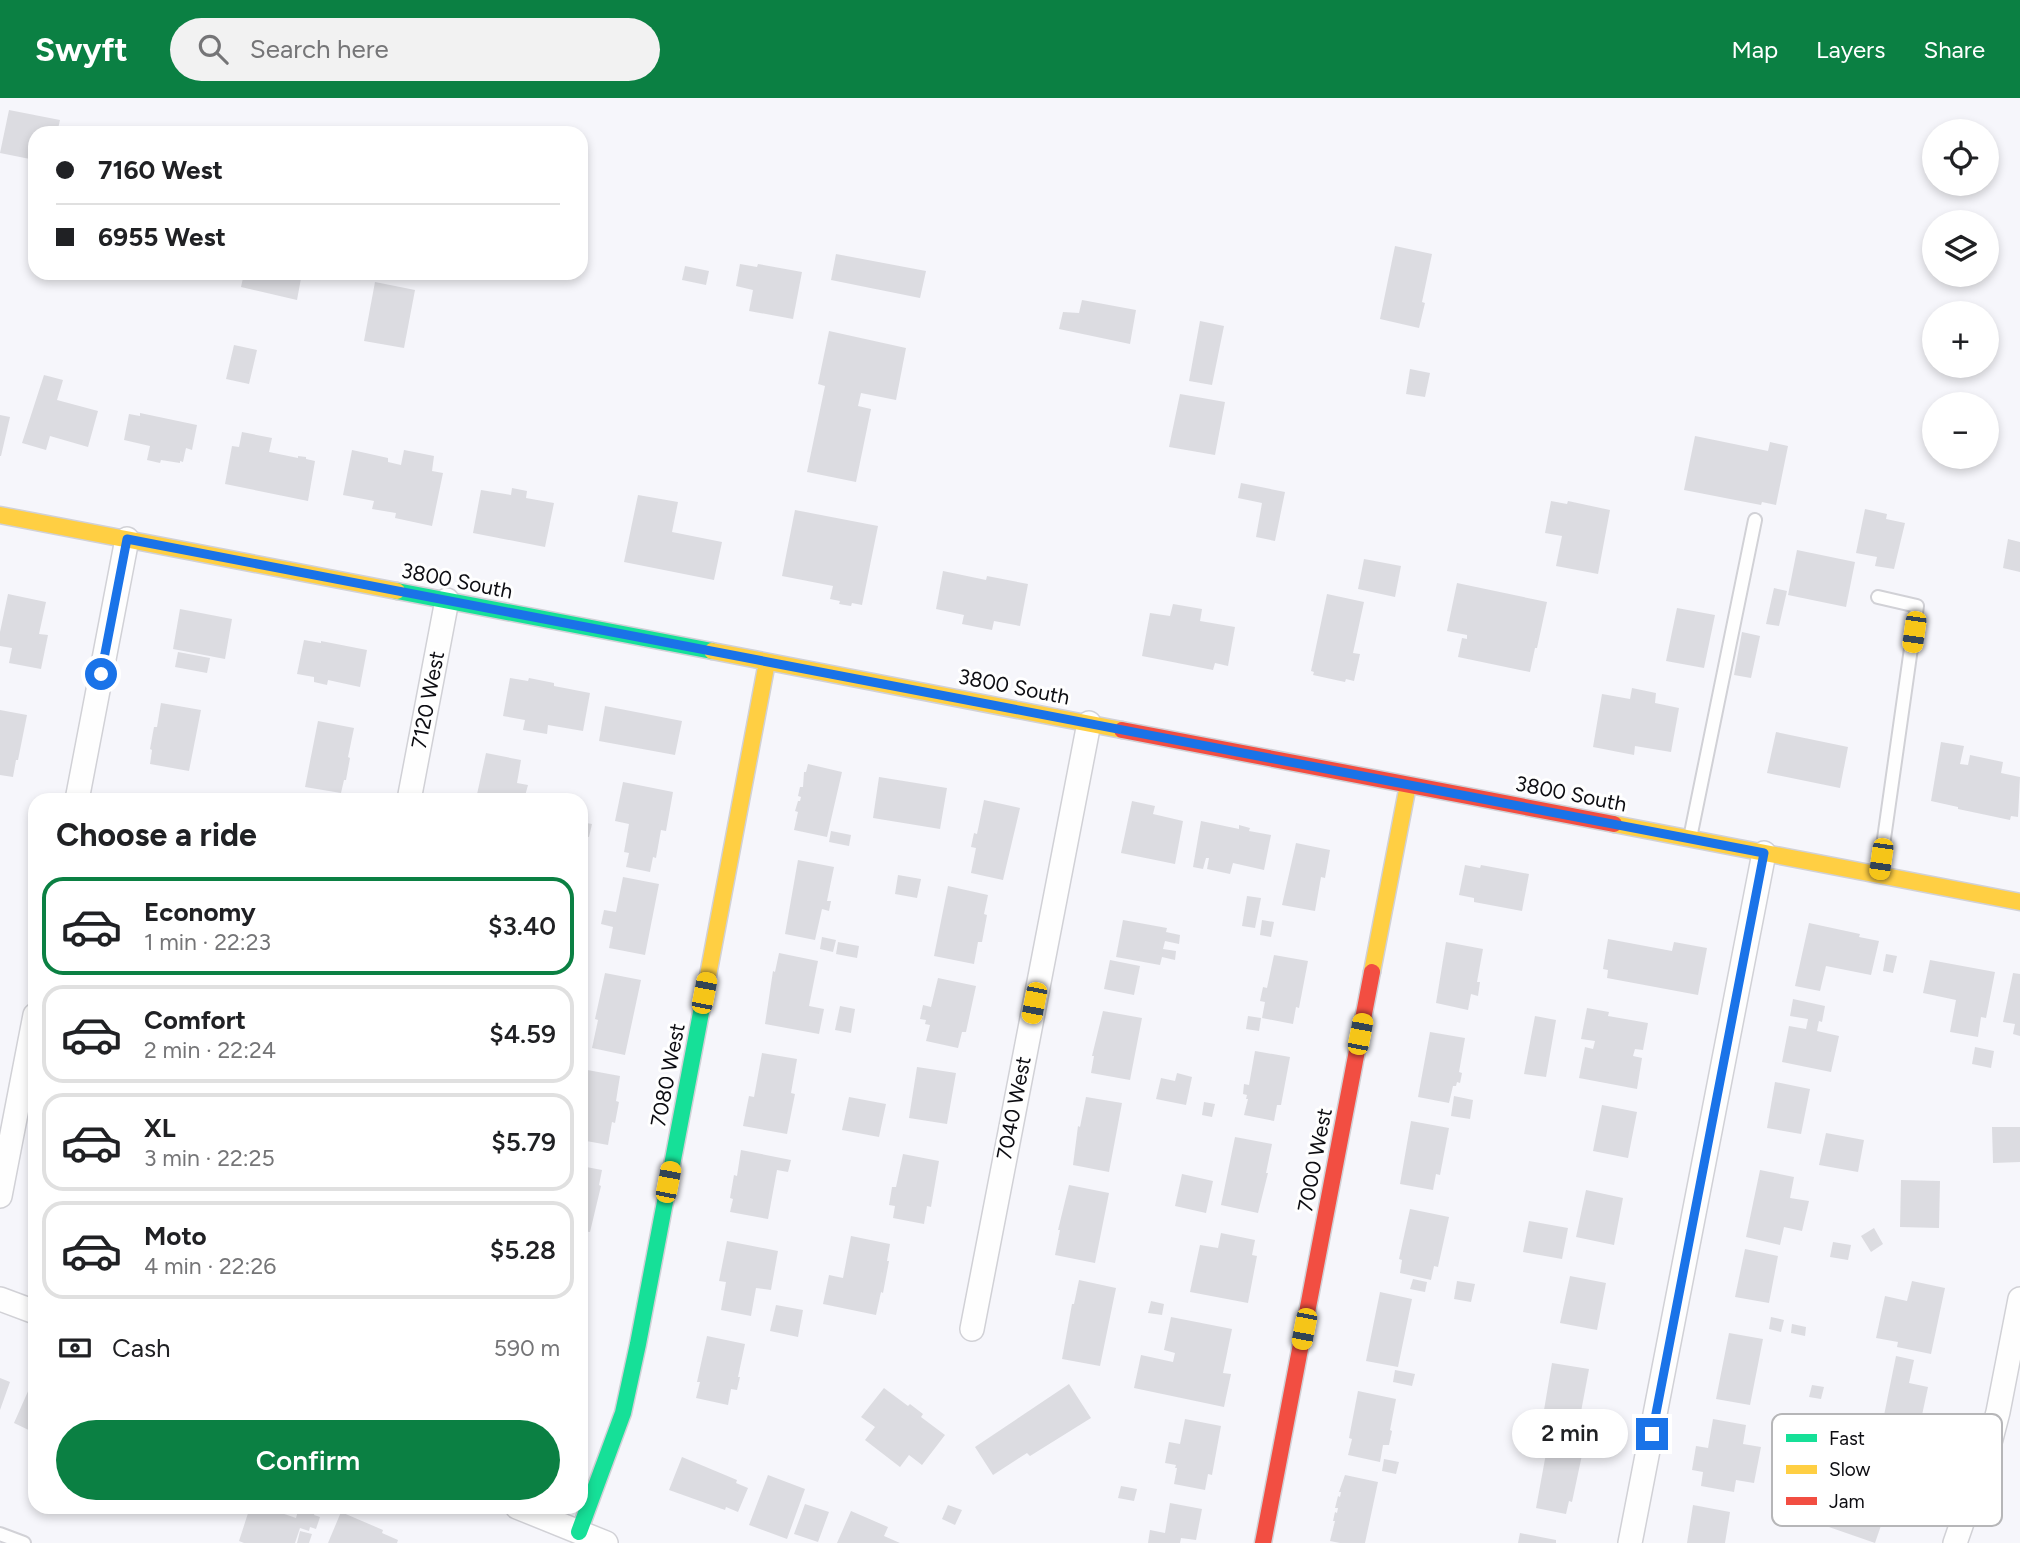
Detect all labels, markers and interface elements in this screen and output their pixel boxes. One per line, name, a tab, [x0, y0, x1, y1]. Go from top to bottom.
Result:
search box	[170, 18, 660, 81]
text: Swyft	[35, 30, 128, 69]
icon: search	[194, 30, 232, 68]
text: Search here	[250, 33, 389, 65]
text: Map	[1731, 35, 1778, 64]
text: Layers	[1816, 35, 1885, 64]
text: Share	[1923, 35, 1985, 64]
map controls	[1922, 119, 1999, 469]
button: locate	[1922, 119, 1999, 196]
text: 7160 West	[98, 154, 223, 186]
button: layers	[1922, 210, 1999, 287]
text: 6955 West	[98, 221, 226, 253]
button: +	[1922, 301, 1999, 378]
button: −	[1922, 392, 1999, 469]
street label: 3800 South	[399, 557, 515, 604]
car	[1901, 610, 1928, 654]
street label: 7120 West	[406, 649, 449, 751]
route start	[85, 658, 117, 690]
street label: 3800 South	[956, 663, 1072, 710]
street label: 3800 South	[1513, 770, 1629, 817]
text: Choose a ride	[56, 816, 257, 854]
car	[1868, 837, 1895, 881]
icon: car	[60, 895, 123, 958]
text: Economy	[144, 896, 256, 928]
text: $3.40	[488, 910, 556, 942]
text: 1 min · 22:23	[144, 928, 271, 956]
car	[690, 970, 719, 1016]
car	[1020, 980, 1049, 1026]
icon: car	[60, 1003, 123, 1066]
text: Comfort	[144, 1004, 246, 1036]
car	[1346, 1011, 1375, 1057]
text: $4.59	[489, 1018, 556, 1050]
street label: 7080 West	[645, 1021, 690, 1129]
text: 2 min · 22:24	[144, 1036, 276, 1064]
street label: 7040 West	[991, 1054, 1036, 1162]
street label: 7000 West	[1292, 1106, 1337, 1214]
icon: car	[60, 1111, 123, 1174]
text: XL	[144, 1112, 176, 1144]
text: $5.79	[491, 1126, 556, 1158]
text: 3 min · 22:25	[144, 1144, 275, 1172]
car	[654, 1159, 683, 1205]
icon: car	[60, 1219, 123, 1282]
text: Moto	[144, 1220, 207, 1252]
text: $5.28	[490, 1234, 556, 1266]
text: 4 min · 22:26	[144, 1252, 276, 1280]
car	[1290, 1306, 1319, 1352]
icon: cash	[56, 1329, 94, 1367]
text: Cash	[112, 1332, 171, 1364]
text: 590 m	[494, 1334, 560, 1362]
callout: 2 min	[1512, 1410, 1628, 1458]
legend	[1772, 1414, 2002, 1526]
route end	[1636, 1418, 1668, 1450]
text: 2 min	[1541, 1419, 1599, 1447]
button: Confirm	[56, 1420, 560, 1500]
text: Fast	[1829, 1427, 1865, 1450]
text: Slow	[1829, 1458, 1871, 1481]
text: Jam	[1829, 1490, 1865, 1513]

